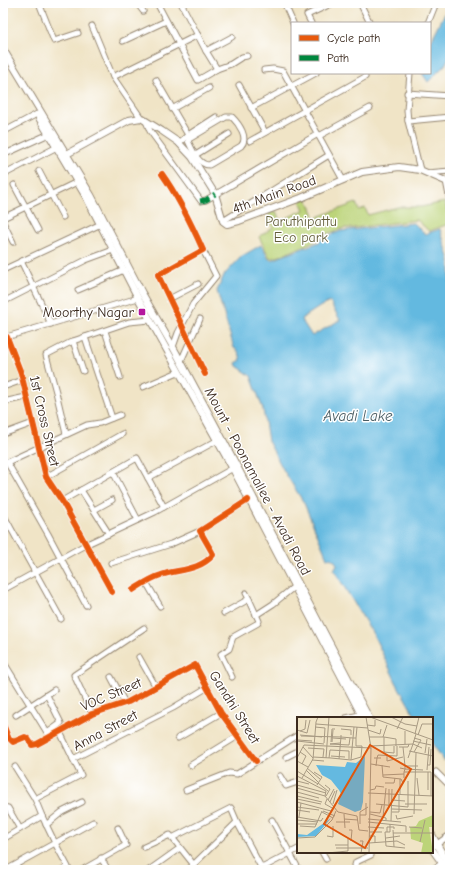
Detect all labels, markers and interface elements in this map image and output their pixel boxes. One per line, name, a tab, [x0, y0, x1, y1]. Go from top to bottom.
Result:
legend	[291, 22, 431, 74]
text: Cycle path	[327, 31, 380, 45]
text: Path	[327, 51, 349, 65]
street label: 4th Main Road	[230, 171, 318, 217]
park label: Paruthipattu Eco park	[265, 213, 337, 246]
place label: Moorthy Nagar	[43, 304, 134, 321]
marker: Moorthy Nagar	[137, 307, 147, 317]
street label: 1st Cross Street	[26, 374, 63, 469]
street label: Mount - Poonamallee - Avadi Road	[201, 384, 314, 578]
water label: Avadi Lake	[322, 407, 393, 425]
street label: Gandhi Street	[205, 668, 264, 748]
street label: VOC Street	[78, 674, 145, 715]
street label: Anna Street	[70, 706, 141, 755]
inset map	[297, 717, 433, 853]

